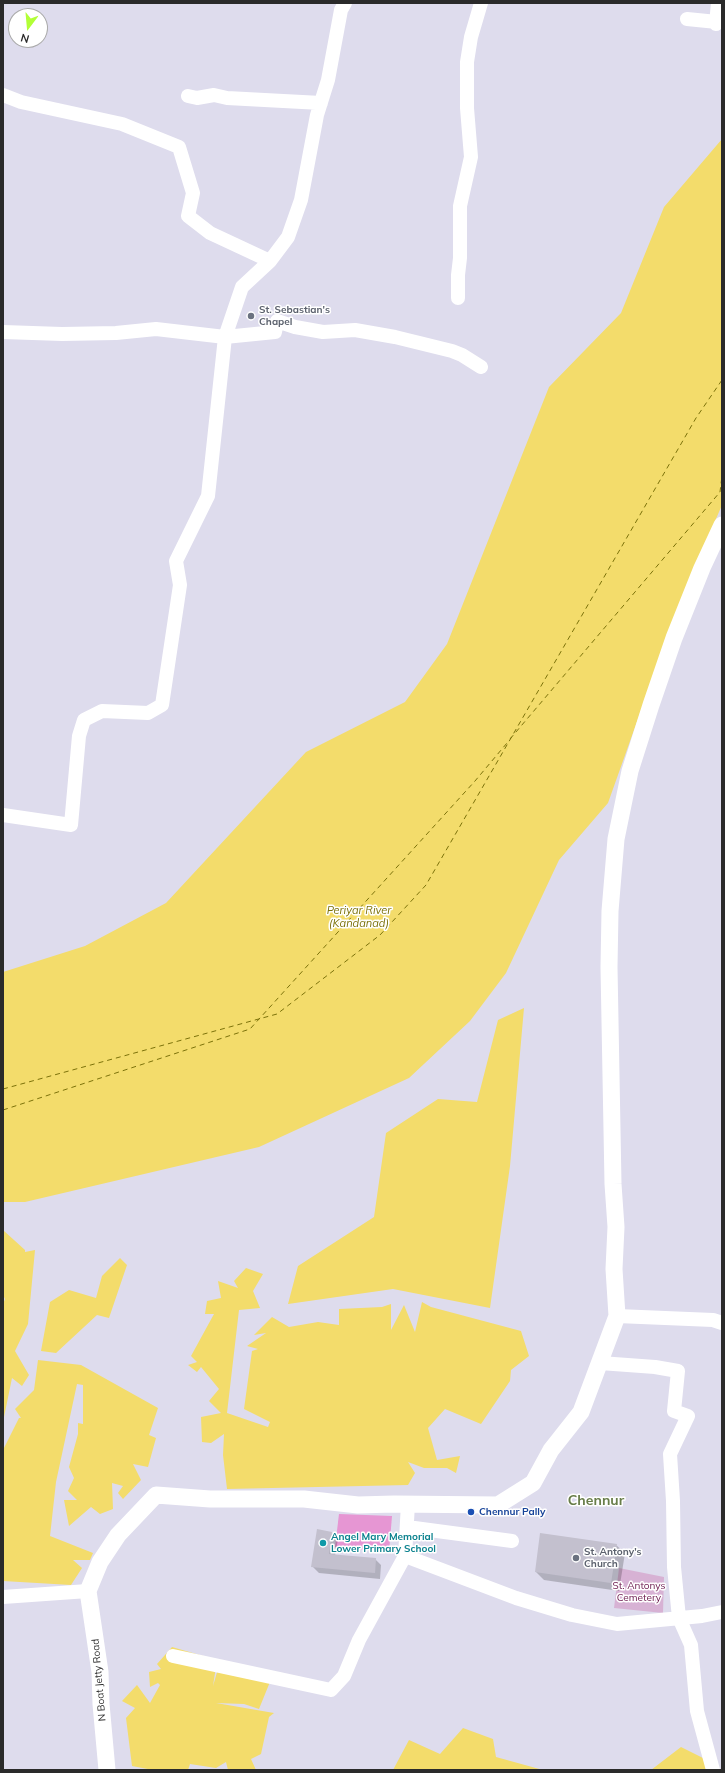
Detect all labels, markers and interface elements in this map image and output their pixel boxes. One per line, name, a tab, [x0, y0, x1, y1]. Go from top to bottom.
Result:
north arrow	[8, 8, 48, 48]
text: N	[19, 31, 31, 46]
place label: St. Sebastian's Chapel	[259, 304, 330, 328]
marker: St. Sebastian's Chapel	[246, 311, 256, 321]
water label: Periyar River (Kandanad)	[327, 904, 391, 930]
district label: Chennur	[568, 1493, 624, 1509]
place label: Chennur Pally	[479, 1506, 545, 1518]
marker: Chennur Pally	[466, 1507, 476, 1517]
place label: Angel Mary Memorial Lower Primary School	[331, 1531, 436, 1554]
marker: Angel Mary Memorial Lower Primary School	[318, 1538, 328, 1548]
place label: St. Antony's Church	[584, 1546, 642, 1570]
marker: St. Antony's Church	[571, 1553, 581, 1563]
park label: St. Antonys Cemetery	[612, 1580, 666, 1604]
street label: N Boat Jetty Road	[89, 1638, 109, 1722]

